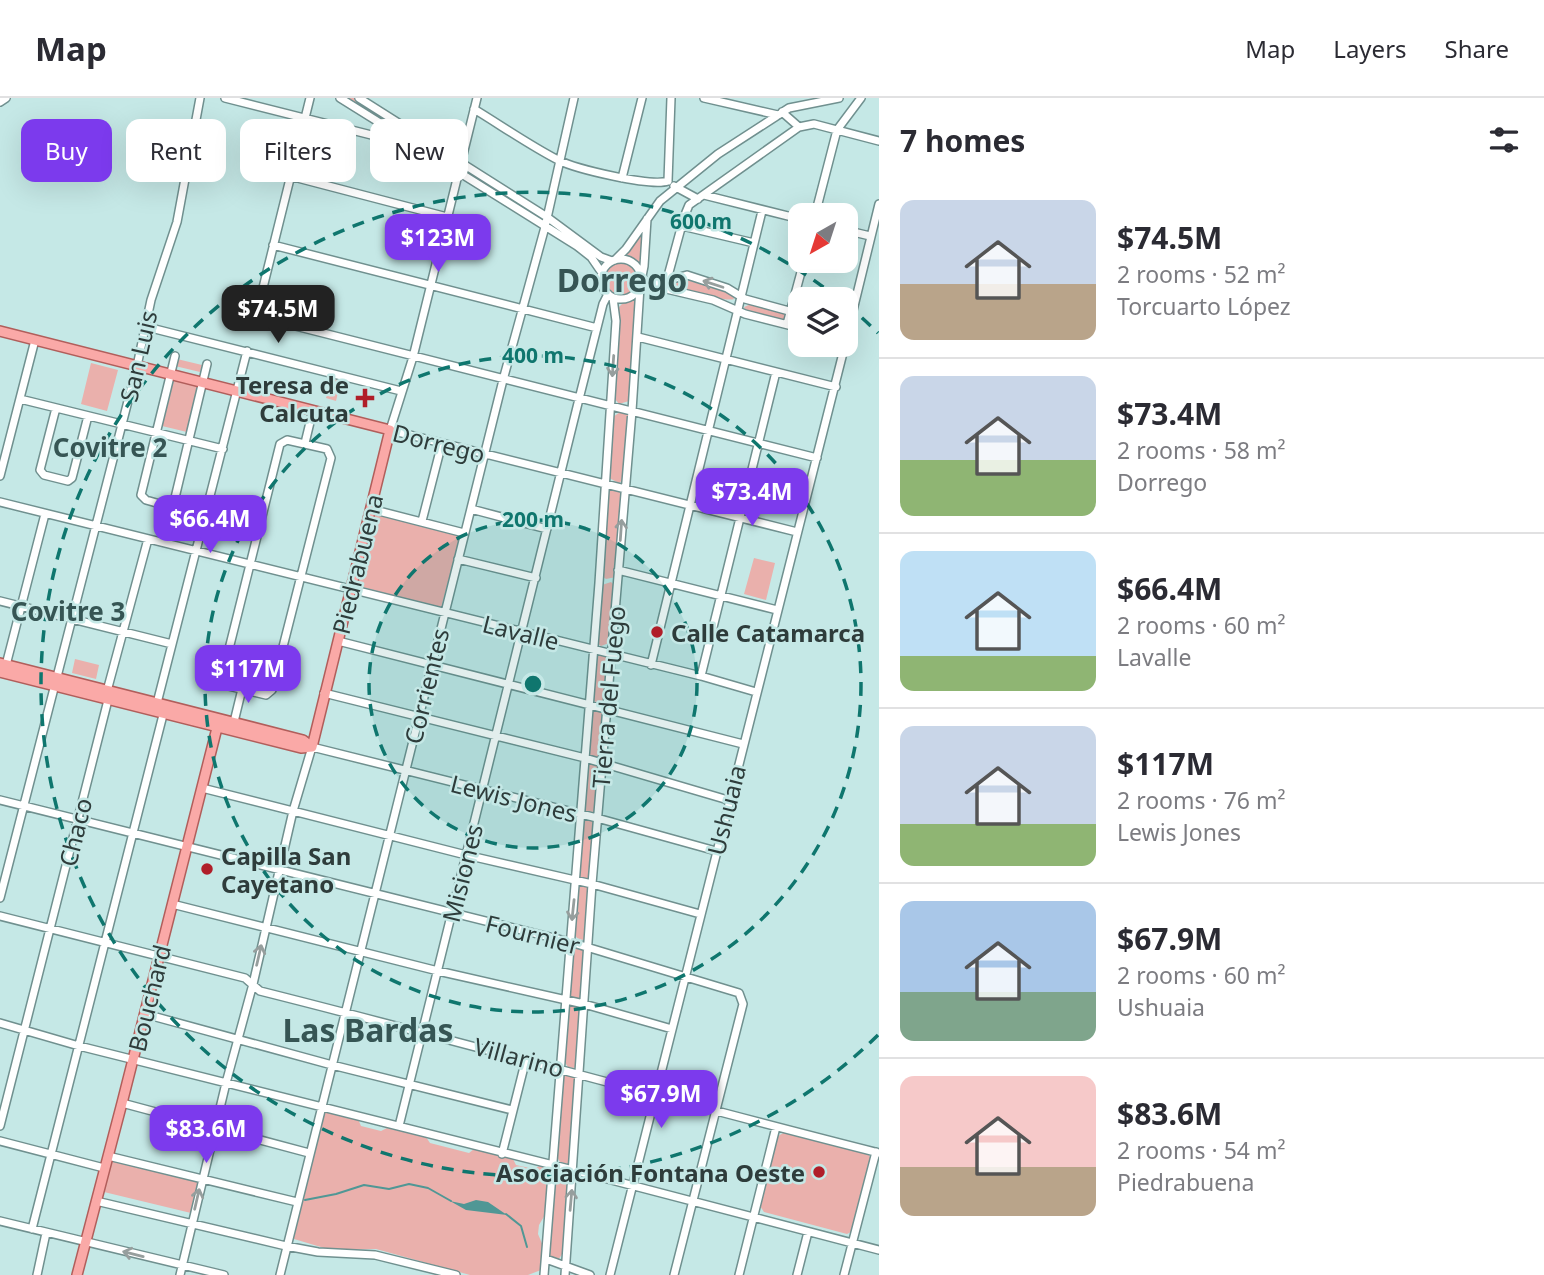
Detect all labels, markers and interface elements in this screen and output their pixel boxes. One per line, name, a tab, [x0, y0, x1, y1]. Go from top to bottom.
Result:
text: Map	[35, 26, 107, 71]
text: Map	[1245, 32, 1295, 65]
text: Layers	[1333, 32, 1407, 65]
text: Share	[1445, 32, 1509, 65]
chip: Buy	[21, 119, 112, 182]
chip: Rent	[126, 119, 226, 182]
chip: Filters	[240, 119, 356, 182]
chip: New	[370, 119, 468, 182]
text: 7 homes	[900, 120, 1025, 161]
icon: filters	[1485, 121, 1523, 159]
north arrow	[788, 203, 858, 273]
map controls	[788, 203, 858, 357]
text: 600 m	[670, 207, 732, 235]
pin: $123M	[389, 214, 487, 274]
text: $74.5M	[1117, 217, 1222, 258]
text: $123M	[401, 221, 475, 253]
icon: home	[956, 228, 1040, 312]
district label: Dorrego	[557, 258, 687, 301]
text: 2 rooms · 52 m²	[1117, 258, 1286, 290]
one-way arrow	[702, 276, 724, 289]
pin: $74.5M	[221, 286, 335, 345]
button: layers	[788, 287, 858, 357]
text: Torcuarto López	[1117, 290, 1291, 322]
text: $74.5M	[238, 292, 318, 324]
street label: San Luis	[111, 307, 165, 405]
text: 400 m	[502, 341, 564, 369]
one-way arrow	[607, 354, 620, 377]
place label: Teresa de Calcuta	[236, 368, 349, 429]
marker: Teresa de Calcuta	[355, 388, 375, 408]
text: $73.4M	[1117, 393, 1222, 434]
icon: home	[956, 404, 1040, 488]
street label: Dorrego	[389, 416, 489, 470]
district label: Covitre 2	[53, 429, 167, 465]
text: 2 rooms · 58 m²	[1117, 434, 1286, 466]
text: Dorrego	[1117, 466, 1207, 498]
pin: $73.4M	[695, 468, 809, 528]
text: $73.4M	[712, 475, 792, 507]
street label: Piedrabuena	[324, 490, 390, 638]
pin: $66.4M	[153, 496, 267, 555]
text: $66.4M	[170, 502, 250, 534]
text: 200 m	[502, 505, 564, 533]
one-way arrow	[615, 519, 628, 542]
text: $66.4M	[1117, 568, 1222, 609]
icon: home	[956, 579, 1040, 663]
district label: Covitre 3	[11, 593, 125, 629]
street label: Tierra del Fuego	[584, 604, 632, 790]
street label: Lavalle	[479, 607, 563, 657]
text: 2 rooms · 60 m²	[1117, 609, 1286, 641]
place label: Calle Catamarca	[671, 616, 865, 649]
marker: Calle Catamarca	[649, 624, 665, 640]
street label: Corrientes	[396, 625, 456, 747]
text: Lavalle	[1117, 641, 1191, 673]
pin: $117M	[199, 646, 297, 705]
text: $117M	[211, 652, 285, 684]
centre of rings	[521, 672, 545, 696]
text: $117M	[1117, 743, 1214, 784]
icon: home	[956, 754, 1040, 838]
street label: Ushuaia	[699, 761, 753, 859]
street label: Lewis Jones	[447, 766, 581, 830]
text: 2 rooms · 76 m²	[1117, 784, 1286, 816]
street label: Chaco	[51, 794, 99, 870]
text: Lewis Jones	[1117, 816, 1241, 848]
street label: Misiones	[434, 820, 490, 926]
place label: Capilla San Cayetano	[221, 839, 351, 900]
marker: Capilla San Cayetano	[199, 861, 215, 877]
one-way arrow	[566, 898, 579, 921]
street label: Fournier	[482, 906, 584, 962]
text: $67.9M	[1117, 918, 1222, 959]
icon: home	[956, 929, 1040, 1013]
street label: Bouchard	[120, 941, 178, 1055]
one-way arrow	[252, 944, 266, 967]
text: 2 rooms · 60 m²	[1117, 959, 1286, 991]
text: Ushuaia	[1117, 991, 1205, 1023]
district label: Las Bardas	[282, 1008, 454, 1051]
street label: Villarino	[470, 1029, 568, 1085]
pin: $67.9M	[604, 1070, 718, 1130]
text: $67.9M	[621, 1077, 701, 1109]
text: $83.6M	[1117, 1093, 1222, 1134]
icon: home	[956, 1104, 1040, 1188]
pin: $83.6M	[149, 1105, 263, 1165]
text: $83.6M	[166, 1112, 246, 1144]
text: 2 rooms · 54 m²	[1117, 1134, 1286, 1166]
place label: Asociación Fontana Oeste	[496, 1156, 805, 1189]
marker: Asociación Fontana Oeste	[811, 1164, 827, 1180]
text: Piedrabuena	[1117, 1166, 1254, 1198]
one-way arrow	[191, 1188, 204, 1211]
one-way arrow	[565, 1189, 578, 1212]
one-way arrow	[123, 1247, 145, 1260]

